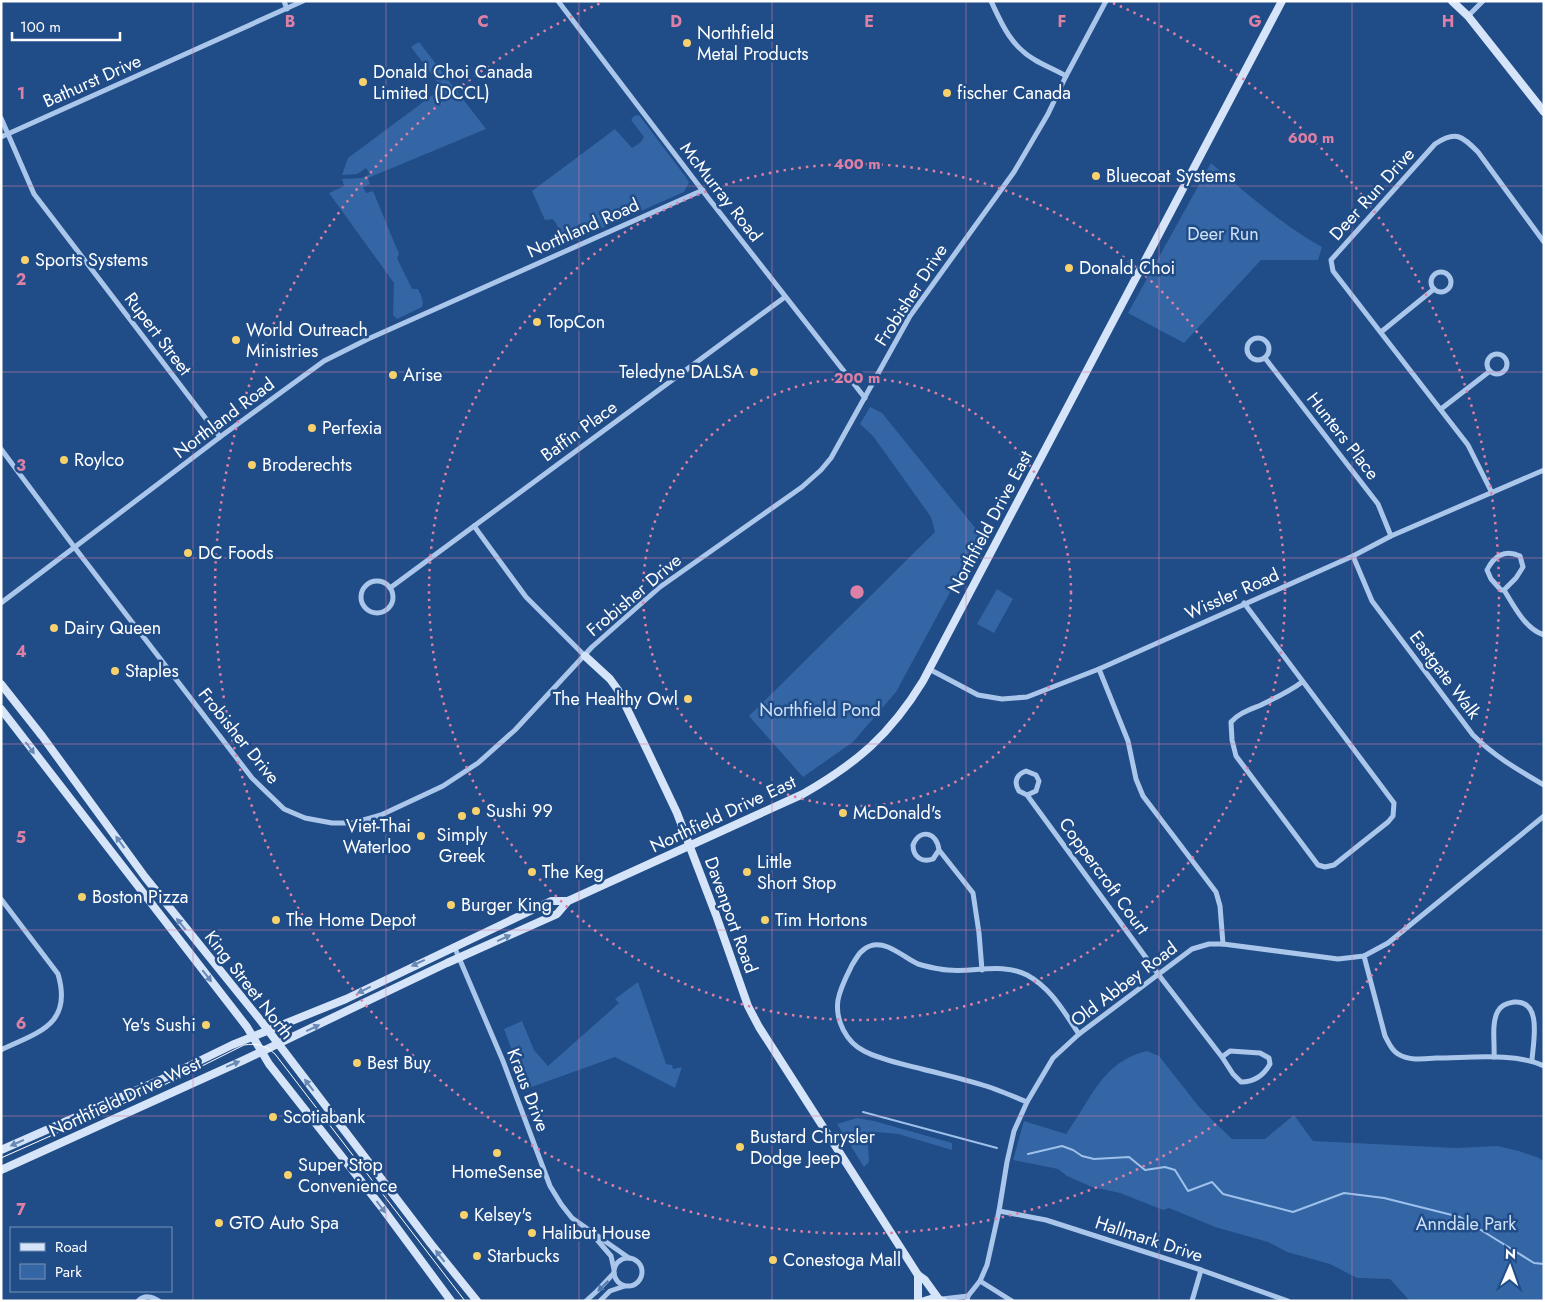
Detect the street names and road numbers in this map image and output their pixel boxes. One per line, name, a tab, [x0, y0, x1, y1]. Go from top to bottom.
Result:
street label: Bathurst Drive	[39, 48, 145, 114]
street label: McMurray Road	[674, 137, 768, 247]
street label: Deer Run Drive	[1323, 142, 1421, 246]
street label: Northland Road	[523, 192, 643, 264]
street label: Frobisher Drive	[868, 239, 954, 351]
street label: Rupert Street	[118, 287, 198, 381]
street label: Northland Road	[168, 371, 280, 465]
street label: Hunters Place	[1301, 387, 1385, 485]
street label: Baffin Place	[535, 394, 623, 468]
street label: Northfield Drive East	[941, 445, 1039, 598]
street label: Frobisher Drive	[581, 547, 687, 643]
street label: Wissler Road	[1181, 562, 1283, 626]
street label: Eastgate Walk	[1403, 625, 1487, 725]
street label: Frobisher Drive	[192, 682, 286, 790]
street label: Northfield Drive East	[646, 769, 801, 859]
street label: Coppercroft Court	[1053, 812, 1156, 940]
street label: Davenport Road	[698, 853, 764, 977]
street label: King Street North	[198, 925, 300, 1045]
street label: Old Abbey Road	[1065, 935, 1183, 1033]
street label: Kraus Drive	[500, 1045, 556, 1135]
street label: Northfield Drive West	[45, 1050, 206, 1144]
street label: Hallmark Drive	[1092, 1209, 1206, 1269]

